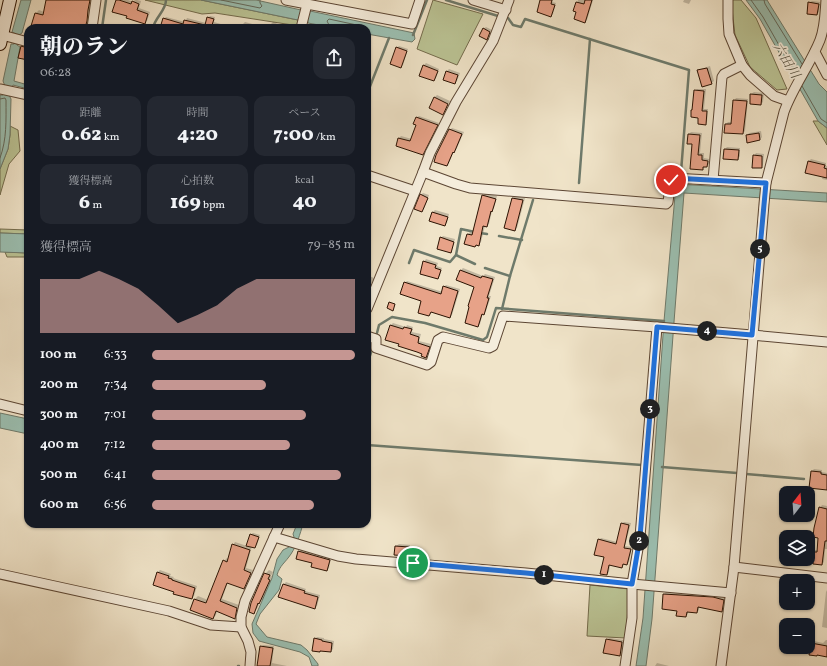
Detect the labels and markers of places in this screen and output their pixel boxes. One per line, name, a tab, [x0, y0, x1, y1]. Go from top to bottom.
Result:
pin	[654, 163, 688, 197]
pin: 5	[750, 239, 770, 259]
pin: 4	[697, 321, 717, 341]
pin: 3	[640, 399, 660, 419]
pin: 2	[629, 531, 649, 551]
pin	[396, 546, 430, 580]
pin: 1	[534, 565, 554, 585]

